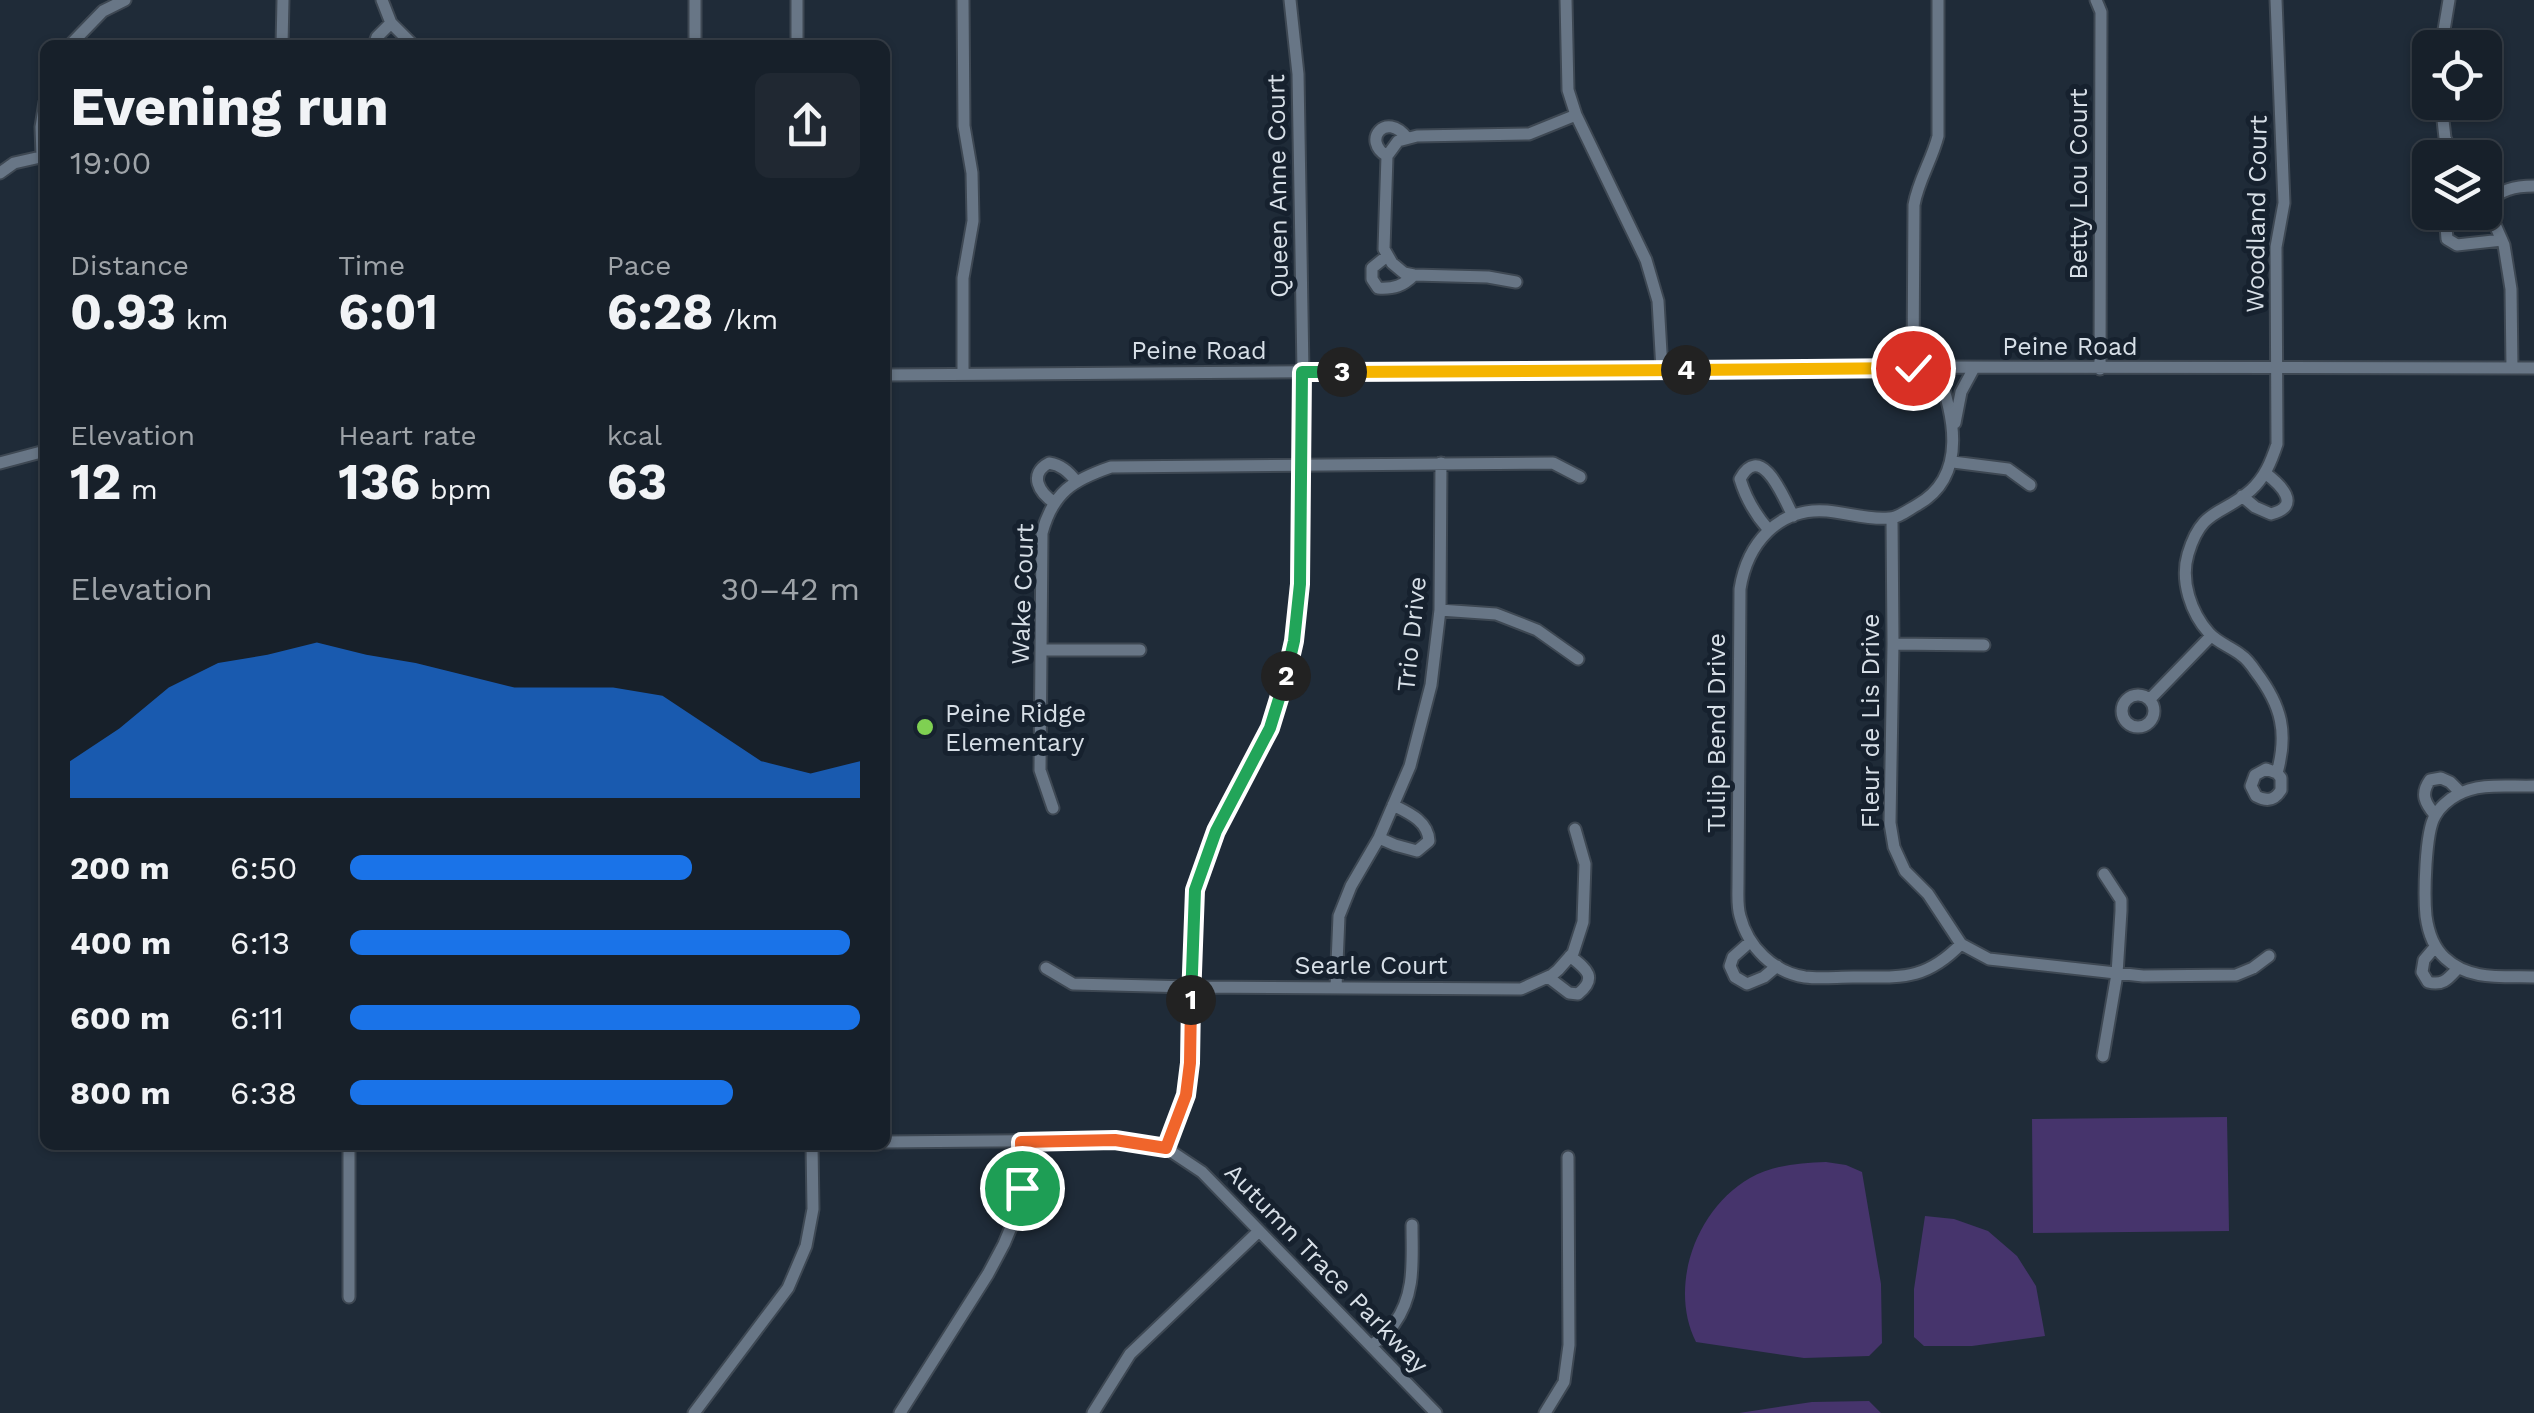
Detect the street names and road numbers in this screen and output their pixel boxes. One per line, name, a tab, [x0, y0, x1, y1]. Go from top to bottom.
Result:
street label: Queen Anne Court	[1261, 73, 1294, 298]
street label: Betty Lou Court	[2064, 88, 2093, 280]
street label: Woodland Court	[2240, 114, 2273, 313]
street label: Peine Road	[2002, 332, 2138, 361]
street label: Peine Road	[1131, 336, 1267, 365]
street label: Wake Court	[1006, 522, 1039, 665]
street label: Trio Drive	[1391, 575, 1432, 693]
street label: Fleur de Lis Drive	[1856, 613, 1885, 829]
street label: Tulip Bend Drive	[1702, 633, 1731, 833]
street label: Searle Court	[1295, 951, 1448, 980]
street label: Autumn Trace Parkway	[1219, 1158, 1434, 1379]

